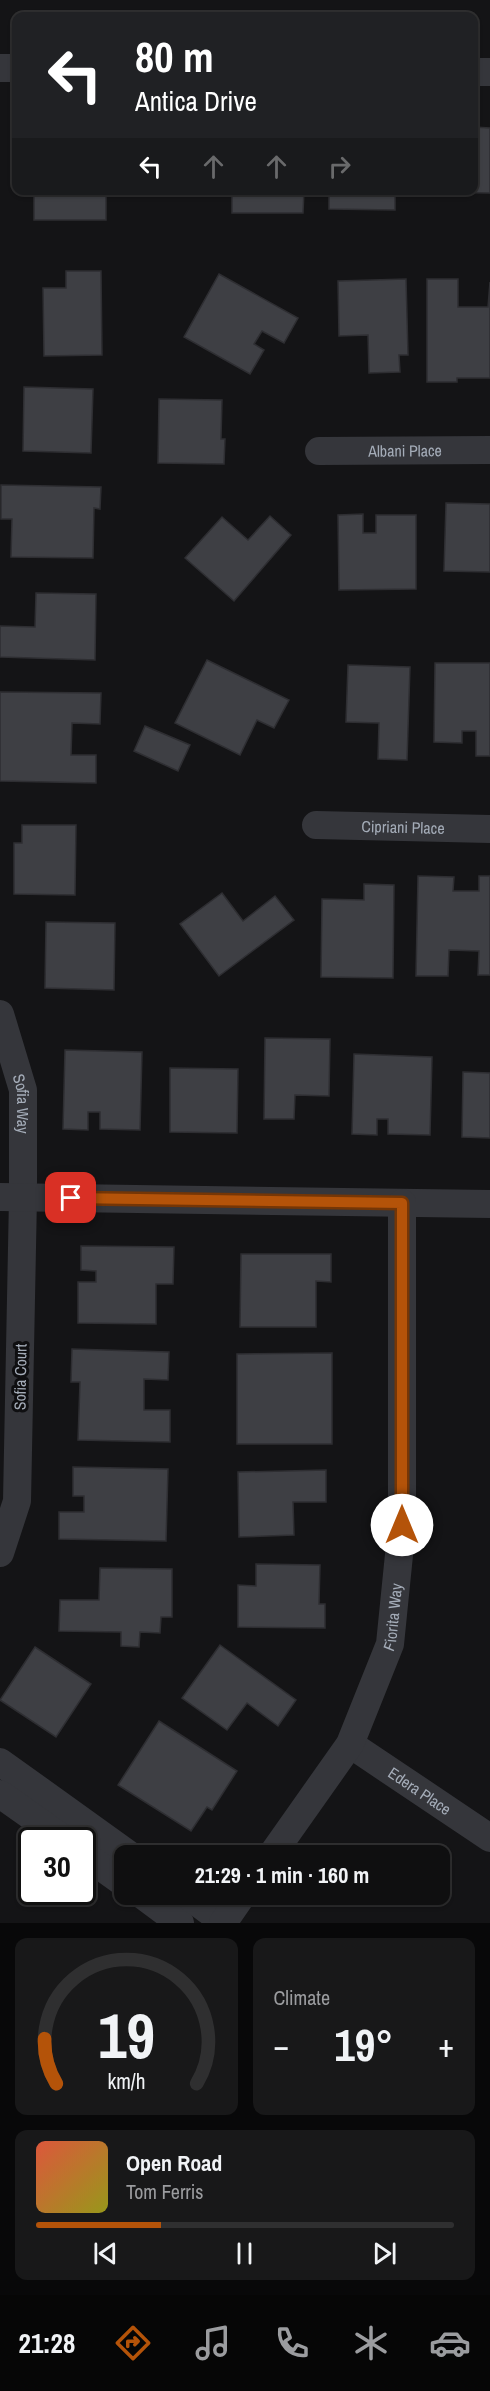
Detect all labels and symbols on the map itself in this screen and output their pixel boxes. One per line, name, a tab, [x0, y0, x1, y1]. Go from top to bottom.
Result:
street label: Albani Place	[367, 439, 442, 462]
street label: Cipriani Place	[361, 815, 445, 839]
street label: Sofia Way	[8, 1071, 34, 1134]
pin	[45, 1172, 96, 1223]
street label: Sofia Court	[8, 1343, 32, 1410]
position arrow	[370, 1493, 434, 1557]
street label: Fiorita Way	[377, 1582, 407, 1654]
street label: Edera Place	[384, 1762, 456, 1820]
speed limit sign: 30	[18, 1827, 96, 1905]

